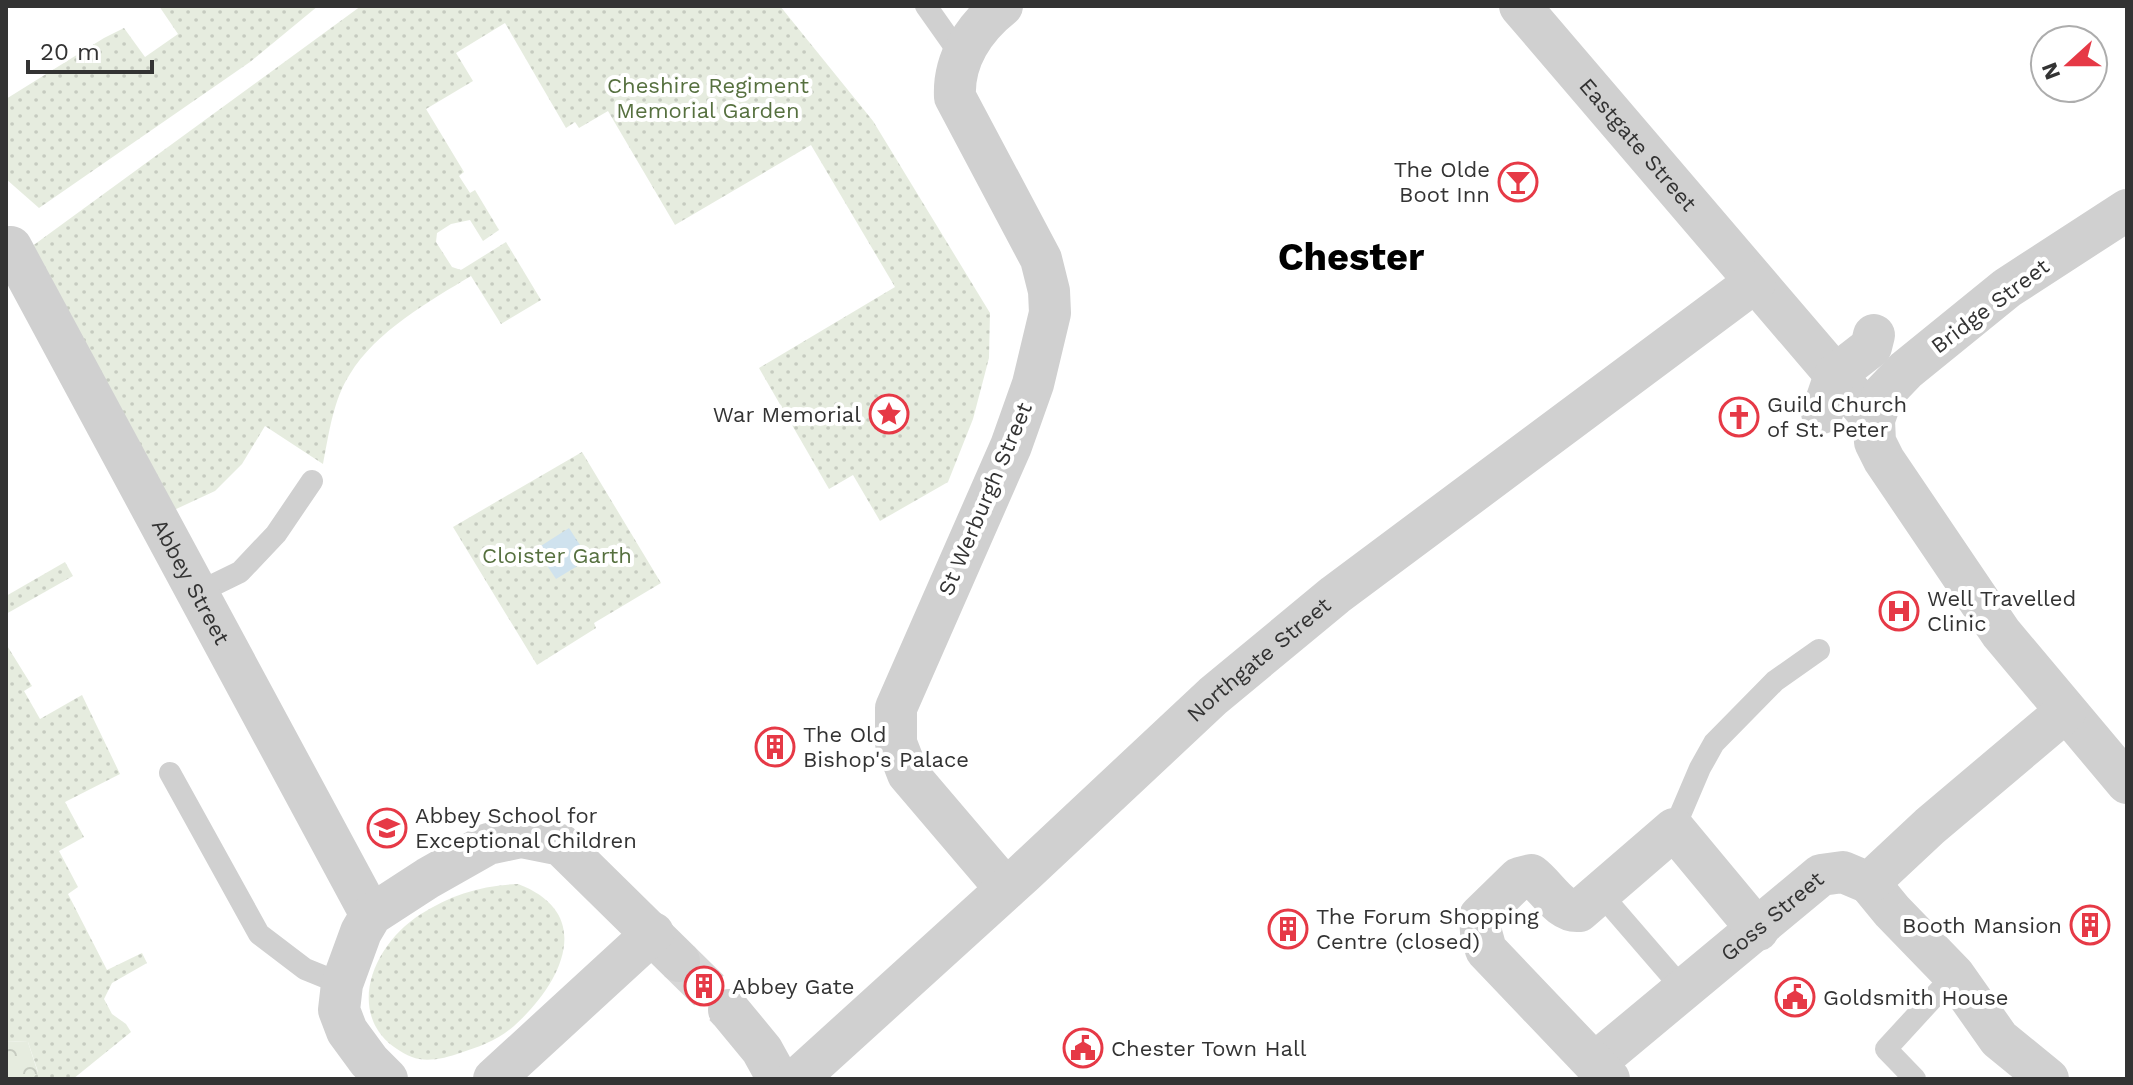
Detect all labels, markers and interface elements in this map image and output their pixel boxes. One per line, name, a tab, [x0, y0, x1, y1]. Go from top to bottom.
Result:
scale bar	[28, 24, 152, 74]
north arrow	[2029, 24, 2109, 104]
text: 20 m	[40, 38, 100, 66]
text: N	[2036, 59, 2065, 83]
park label: Cheshire Regiment Memorial Garden	[607, 73, 809, 123]
street label: Eastgate Street	[1575, 73, 1702, 216]
place label: The Olde Boot Inn	[1394, 157, 1490, 207]
bar icon: The Olde Boot Inn	[1497, 161, 1539, 203]
district label: Chester	[1278, 235, 1425, 279]
street label: Bridge Street	[1926, 254, 2054, 358]
place label: Guild Church of St. Peter	[1767, 392, 1907, 442]
place icon: War Memorial	[868, 393, 910, 435]
church icon: Guild Church of St. Peter	[1718, 396, 1760, 438]
street label: St Werburgh Street	[933, 399, 1037, 599]
place label: War Memorial	[713, 402, 861, 427]
street label: Abbey Street	[147, 514, 235, 649]
park label: Cloister Garth	[482, 543, 632, 568]
place label: Well Travelled Clinic	[1927, 586, 2076, 636]
hospital icon: Well Travelled Clinic	[1878, 590, 1920, 632]
street label: Northgate Street	[1182, 592, 1335, 727]
place label: The Old Bishop's Palace	[803, 722, 969, 772]
building icon: The Old Bishop's Palace	[754, 726, 796, 768]
place label: Abbey School for Exceptional Children	[415, 803, 637, 853]
school or university icon: Abbey School for Exceptional Children	[366, 807, 408, 849]
street label: Goss Street	[1715, 866, 1828, 966]
place label: The Forum Shopping Centre (closed)	[1316, 904, 1539, 954]
building icon: Booth Mansion	[2069, 904, 2111, 946]
building icon: The Forum Shopping Centre (closed)	[1267, 908, 1309, 950]
place label: Booth Mansion	[1902, 913, 2062, 938]
building icon: Abbey Gate	[683, 965, 725, 1007]
place label: Abbey Gate	[732, 974, 854, 999]
public building icon: Goldsmith House	[1774, 976, 1816, 1018]
place label: Goldsmith House	[1823, 985, 2008, 1010]
public building icon: Chester Town Hall	[1062, 1027, 1104, 1069]
place label: Chester Town Hall	[1111, 1036, 1307, 1061]

